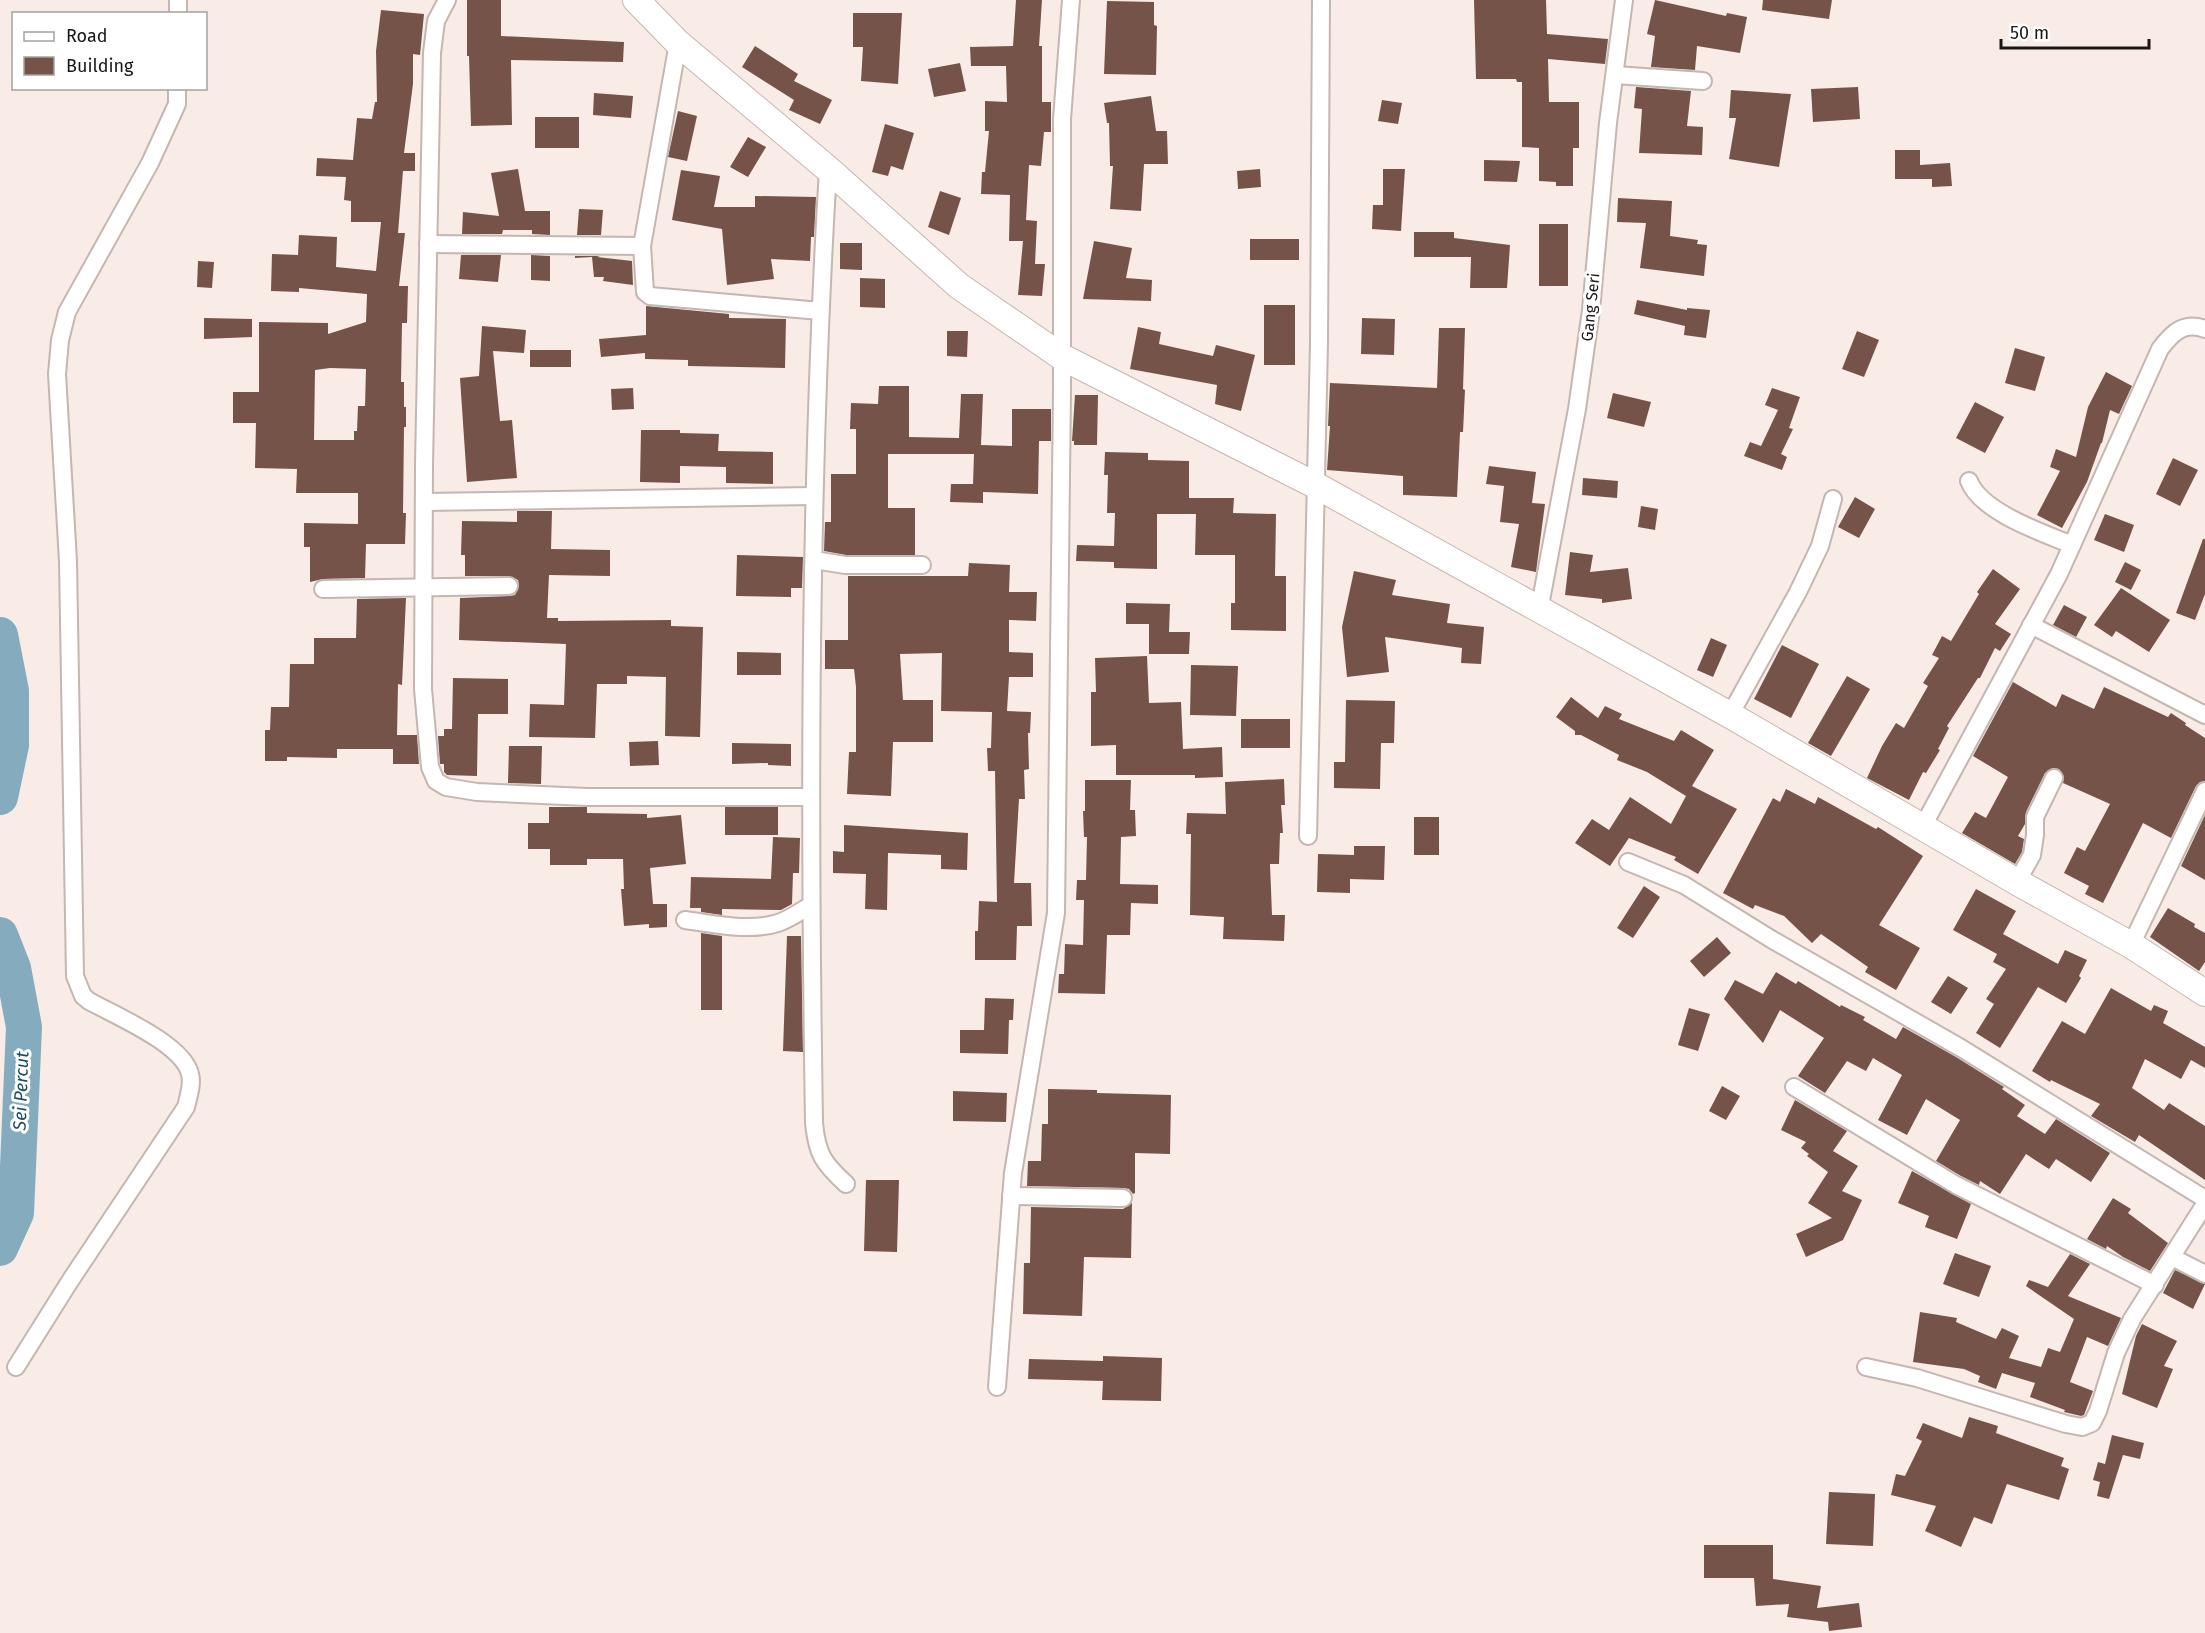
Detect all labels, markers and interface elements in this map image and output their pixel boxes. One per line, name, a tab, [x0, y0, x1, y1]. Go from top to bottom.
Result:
legend	[12, 12, 207, 90]
scale bar	[2001, 12, 2150, 50]
text: 50 m	[2010, 22, 2049, 44]
text: Road	[66, 25, 108, 47]
text: Building	[66, 55, 134, 77]
street label: Gang Seri	[1577, 272, 1604, 342]
water label: Sei Percut	[9, 1050, 33, 1132]

